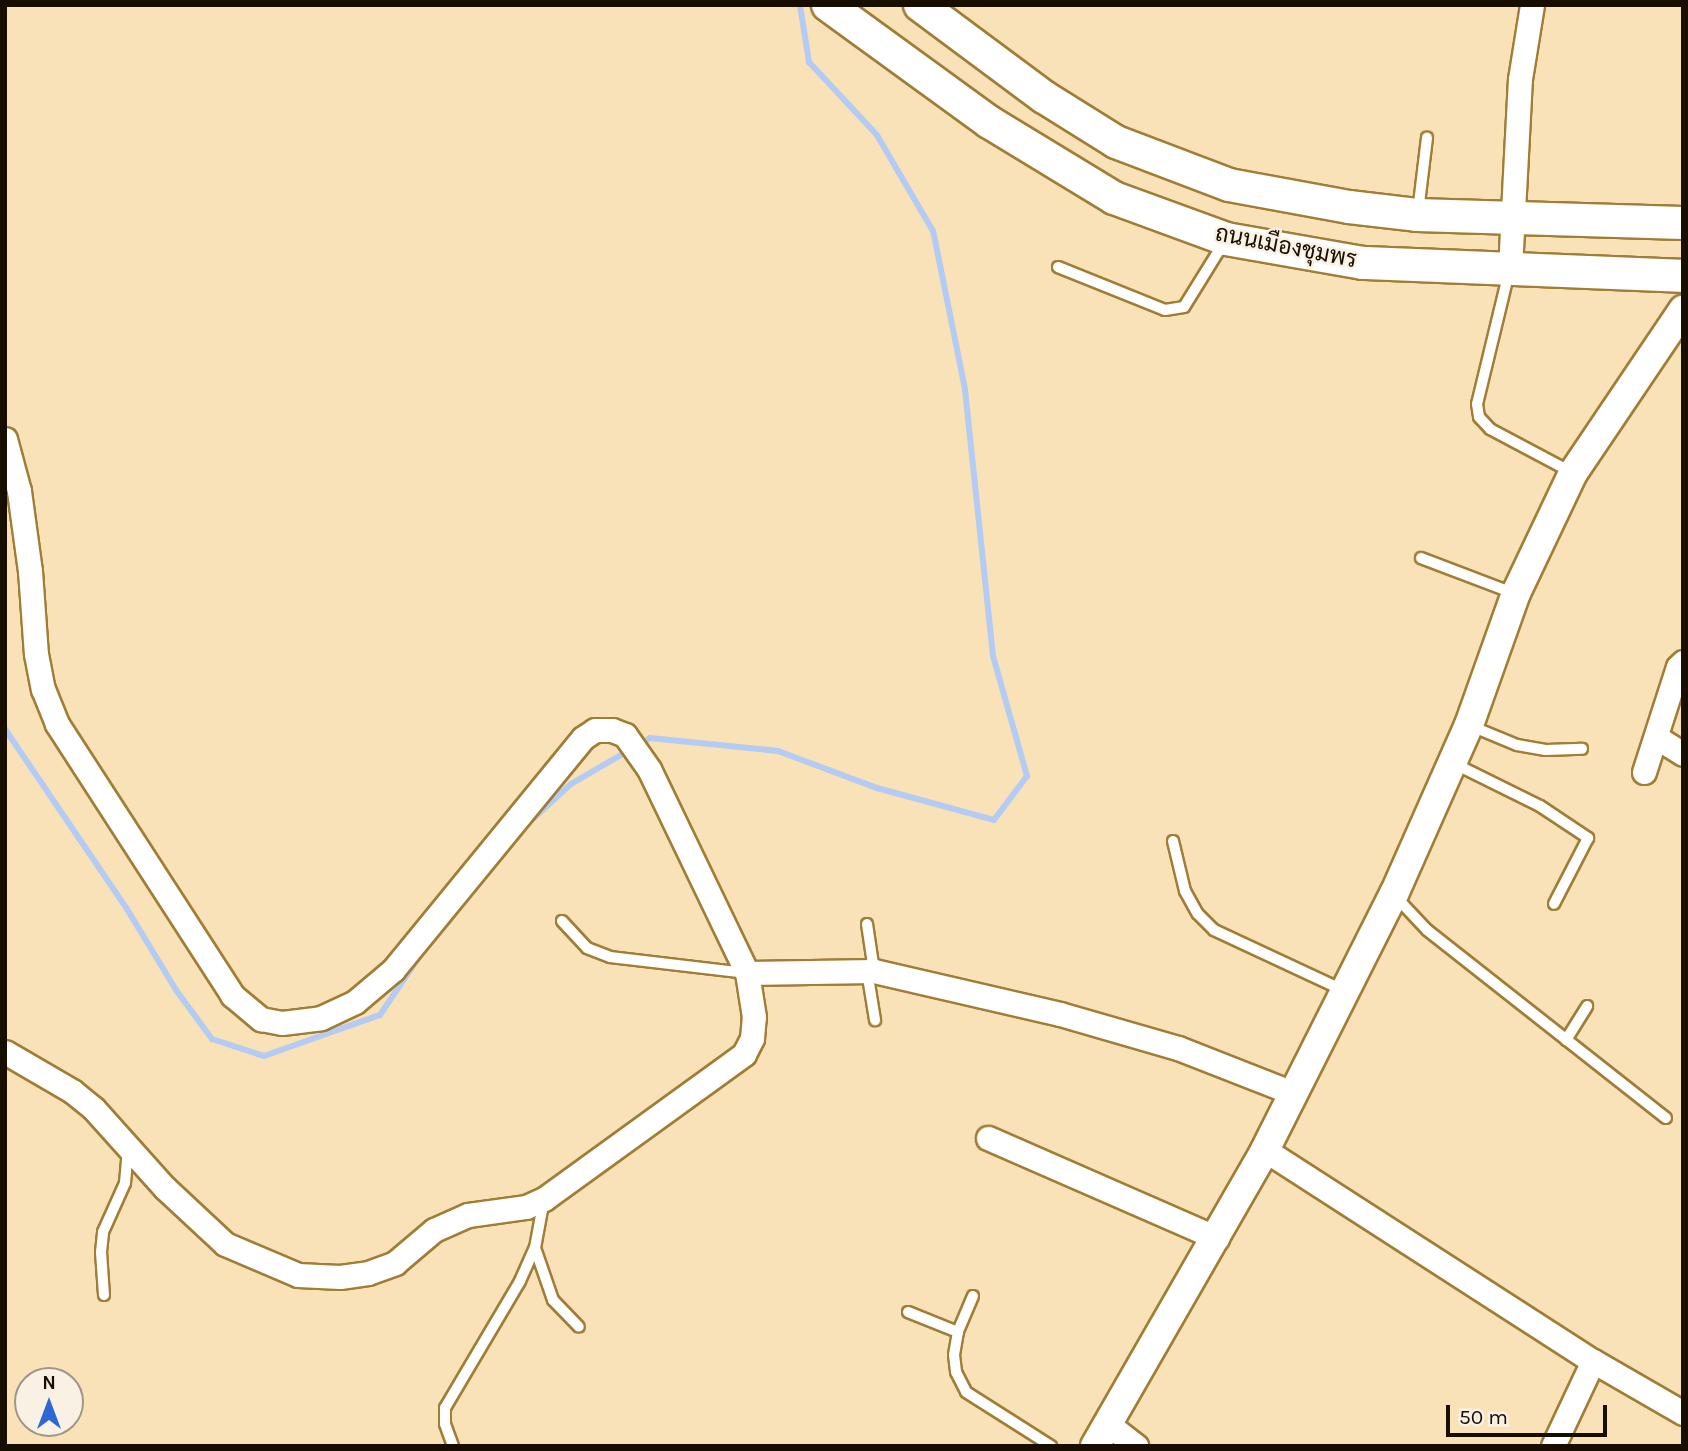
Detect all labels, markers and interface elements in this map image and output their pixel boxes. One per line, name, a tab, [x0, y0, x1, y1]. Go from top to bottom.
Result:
street label: ถนนเมืองชุมพร	[1213, 220, 1359, 274]
north arrow	[14, 1367, 84, 1437]
text: N	[42, 1372, 56, 1394]
scale bar	[1450, 1392, 1611, 1436]
text: 50 m	[1459, 1405, 1508, 1429]

